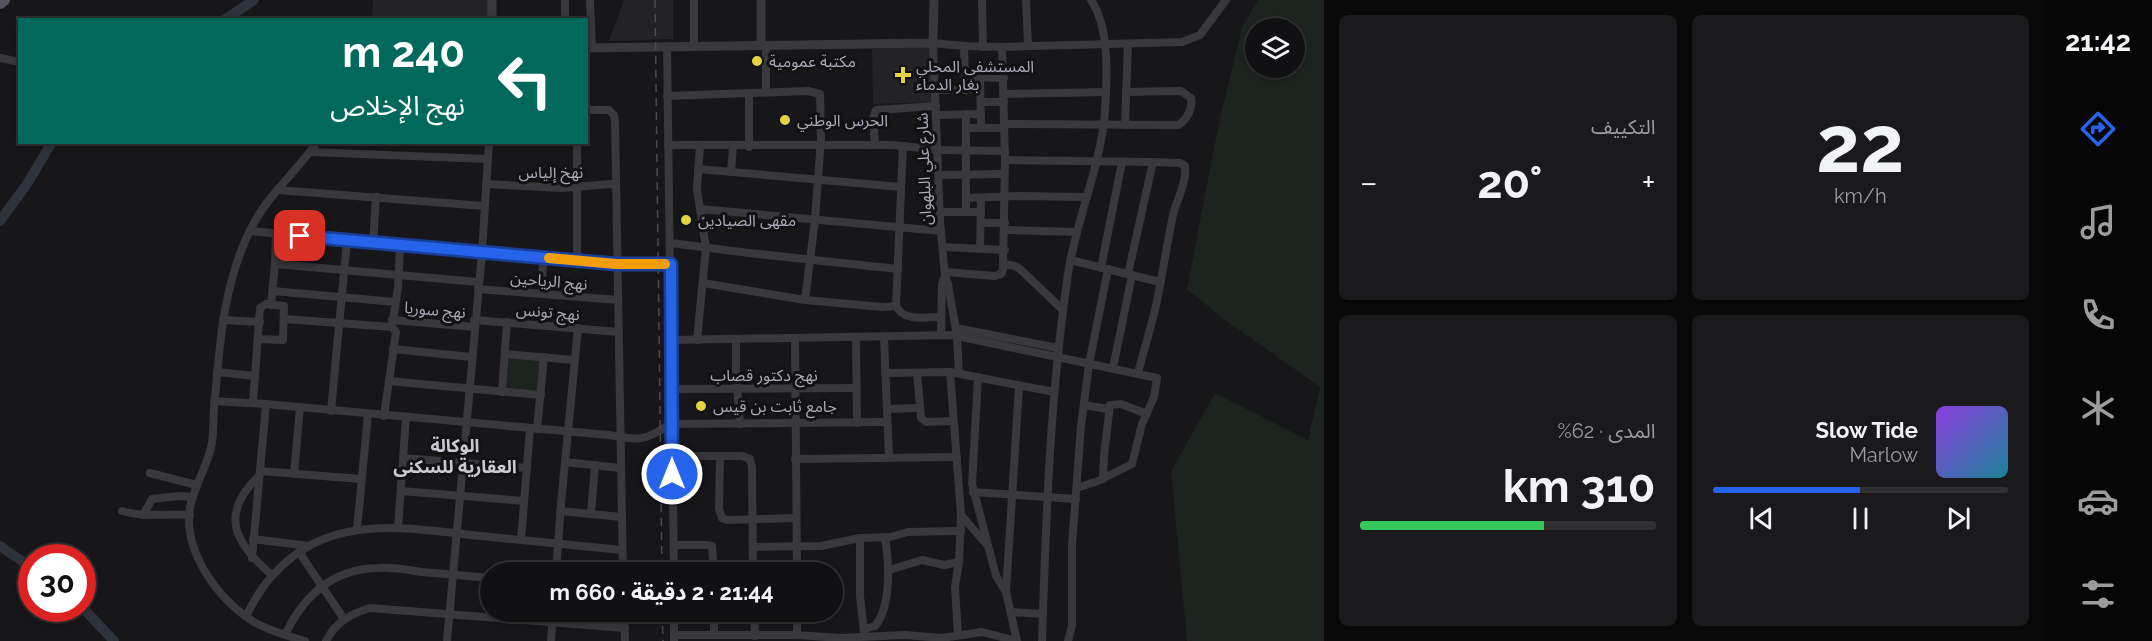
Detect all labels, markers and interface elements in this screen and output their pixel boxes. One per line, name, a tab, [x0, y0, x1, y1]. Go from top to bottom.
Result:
map controls	[1245, 18, 1305, 78]
button: layers	[1245, 18, 1305, 78]
text: 21:42	[2065, 26, 2131, 57]
text: 240 m	[342, 28, 465, 77]
icon: left	[486, 42, 564, 120]
place label: مكتبة عمومية	[769, 52, 856, 71]
marker: مكتبة عمومية	[750, 54, 764, 68]
place label: المستشفى المحلي بغار الدماء	[916, 57, 1034, 94]
marker: المستشفى المحلي بغار الدماء	[894, 66, 912, 84]
text: نهج الإخلاص	[330, 90, 465, 121]
text: 22	[1816, 99, 1904, 190]
icon: directions	[2077, 108, 2119, 150]
place label: الحرس الوطني	[797, 111, 888, 132]
street label: شارع علي البلهوان	[913, 112, 938, 226]
marker: الحرس الوطني	[778, 113, 792, 127]
text: التكييف	[1591, 115, 1656, 139]
text: 20°	[1477, 156, 1542, 209]
street label: نهخ إلياس	[519, 163, 583, 185]
text: −	[1360, 163, 1378, 202]
text: +	[1642, 163, 1655, 202]
text: km/h	[1834, 184, 1887, 208]
icon: music	[2077, 201, 2119, 243]
pin	[274, 210, 325, 261]
place label: مقهى الصيادين	[698, 211, 796, 230]
marker: مقهى الصيادين	[679, 213, 693, 227]
icon: arrive	[283, 219, 316, 252]
street label: نهج الرياحين	[509, 268, 588, 297]
icon: phone	[2077, 294, 2119, 336]
street label: نهج سوريا	[403, 298, 467, 325]
street label: نهج تونس	[515, 300, 581, 327]
street label: نهج دكتور قصاب	[710, 366, 818, 388]
icon: climate	[2077, 387, 2119, 429]
place label: جامع ثابت بن قیس	[713, 397, 837, 419]
marker: جامع ثابت بن قیس	[694, 399, 708, 413]
text: Slow Tide	[1816, 417, 1918, 443]
text: المدى · 62%	[1557, 419, 1656, 443]
district label: الوكالة العقارية للسكنى	[393, 435, 517, 478]
position arrow	[640, 442, 704, 506]
text: Marlow	[1849, 443, 1918, 467]
text: 310 km	[1503, 460, 1656, 513]
icon: car	[2077, 480, 2119, 522]
icon: previous	[1745, 502, 1778, 535]
icon: pause	[1844, 502, 1877, 535]
icon: next	[1942, 502, 1975, 535]
speed limit sign: 30	[18, 544, 96, 622]
icon: filters	[2077, 573, 2119, 615]
text: 21:44 · 2 دقيقة · 660 m	[550, 579, 773, 605]

